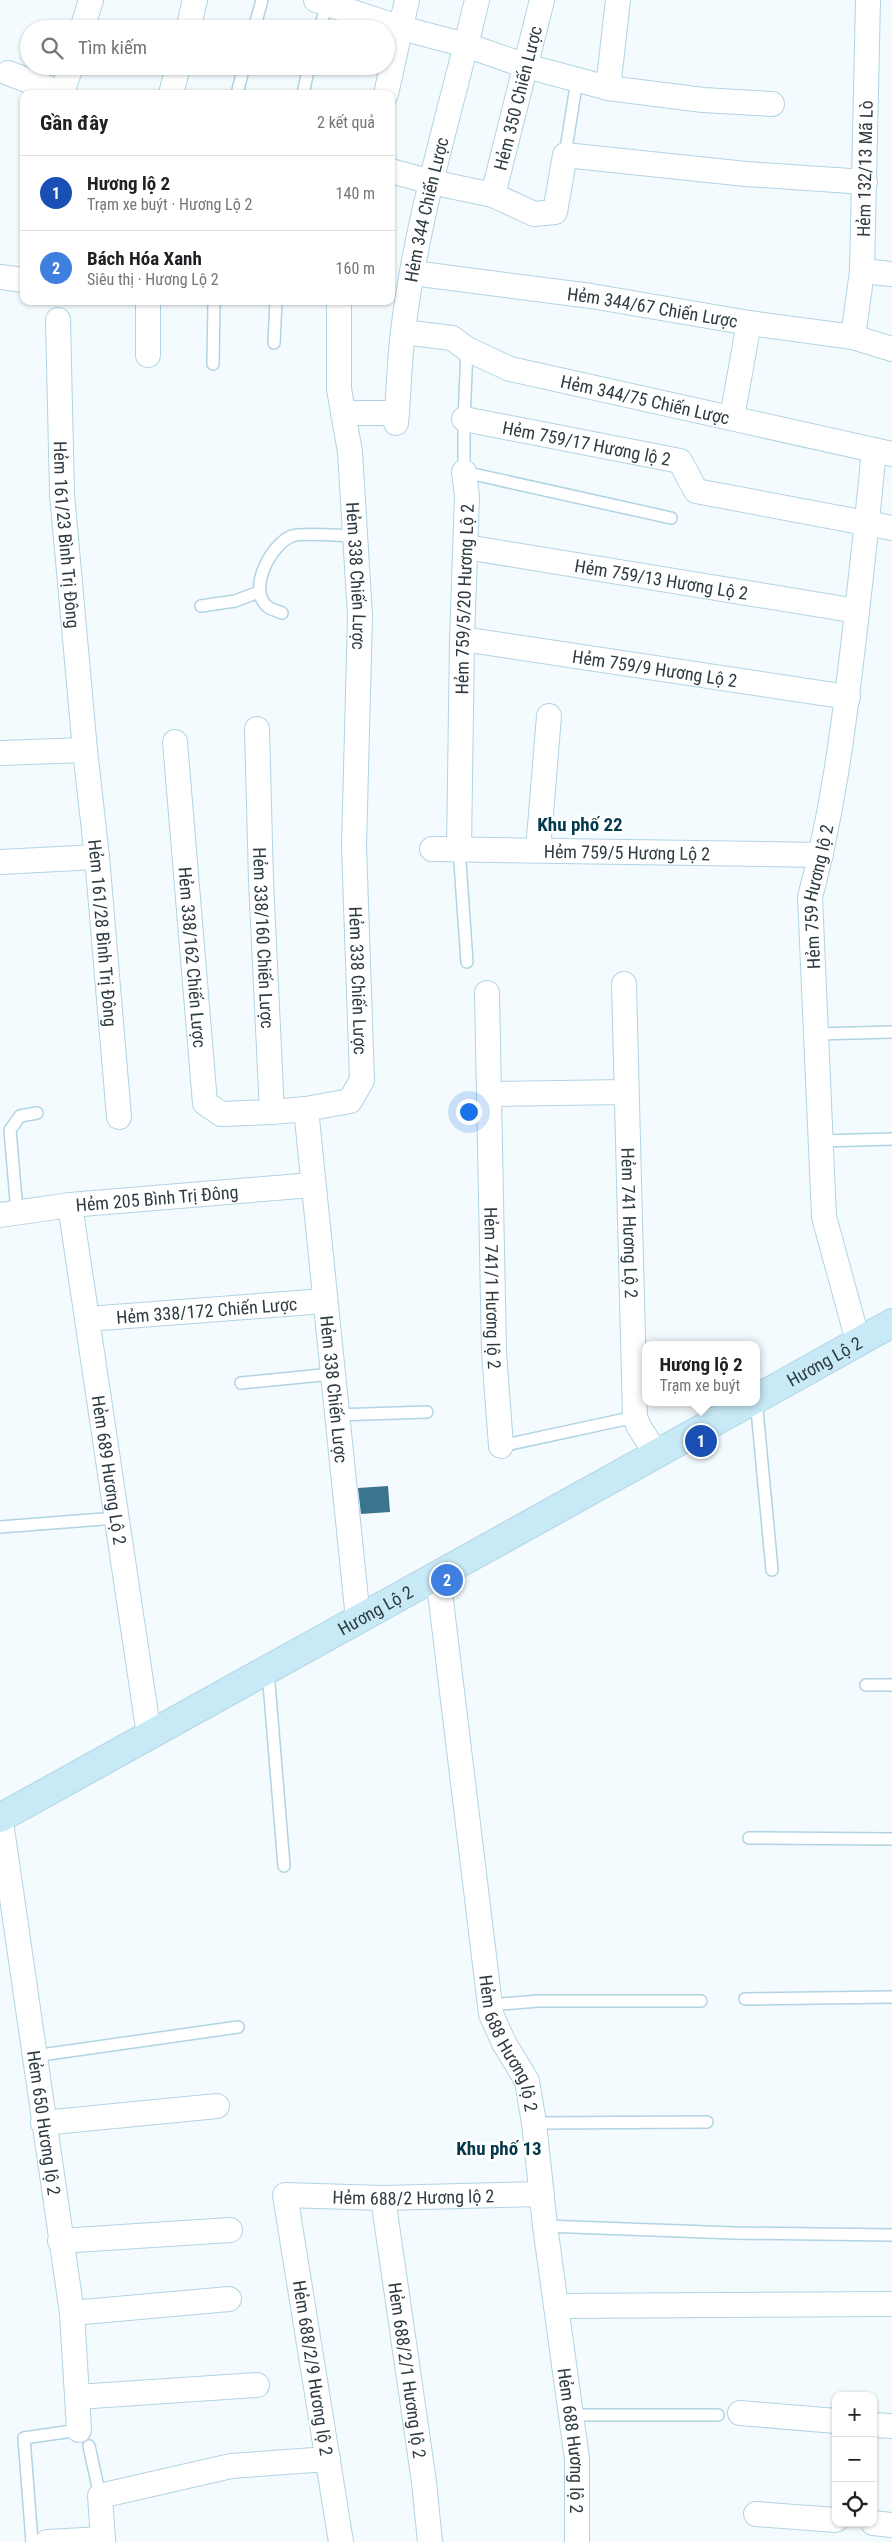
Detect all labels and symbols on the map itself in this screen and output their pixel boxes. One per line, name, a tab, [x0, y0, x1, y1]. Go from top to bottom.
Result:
street label: Hẻm 350 Chiến Lược	[489, 24, 546, 172]
street label: Hẻm 132/13 Mã Lò	[852, 100, 876, 237]
street label: Hẻm 344 Chiến Lược	[400, 135, 452, 284]
street label: Hẻm 344/67 Chiến Lược	[566, 283, 739, 331]
street label: Hẻm 344/75 Chiến Lược	[559, 370, 732, 428]
street label: Hẻm 759/17 Hương lộ 2	[501, 416, 673, 469]
street label: Hẻm 161/23 Bình Trị Đông	[50, 441, 85, 629]
street label: Hẻm 338 Chiến Lược	[343, 501, 371, 650]
street label: Hẻm 759/5/20 Hương Lộ 2	[451, 503, 477, 695]
street label: Hẻm 759/13 Hương Lộ 2	[573, 554, 750, 604]
street label: Hẻm 759/9 Hương Lộ 2	[571, 645, 739, 691]
district label: Khu phố 22	[537, 813, 623, 836]
street label: Hẻm 759 Hương lộ 2	[799, 823, 837, 969]
street label: Hẻm 161/28 Bình Trị Đông	[85, 838, 122, 1027]
street label: Hẻm 759/5 Hương Lộ 2	[544, 840, 710, 864]
street label: Hẻm 338/160 Chiến Lược	[250, 847, 279, 1029]
street label: Hẻm 338/162 Chiến Lược	[175, 866, 211, 1048]
street label: Hẻm 338 Chiến Lược	[346, 906, 372, 1055]
your location	[456, 1099, 482, 1125]
street label: Hẻm 741 Hương Lộ 2	[618, 1147, 642, 1299]
street label: Hẻm 205 Bình Trị Đông	[75, 1181, 239, 1215]
street label: Hẻm 741/1 Hương lộ 2	[481, 1207, 506, 1370]
street label: Hẻm 338/172 Chiến Lược	[115, 1293, 298, 1327]
street label: Hẻm 338 Chiến Lược	[317, 1314, 353, 1464]
street label: Hương Lộ 2	[783, 1332, 865, 1390]
street label: Hẻm 689 Hương Lộ 2	[88, 1394, 131, 1546]
pin: 1	[685, 1422, 717, 1460]
pin: 2	[431, 1561, 463, 1599]
street label: Hương Lộ 2	[334, 1581, 416, 1639]
street label: Hẻm 688 Hương lộ 2	[476, 1974, 542, 2113]
street label: Hẻm 650 Hương lộ 2	[24, 2049, 65, 2197]
district label: Khu phố 13	[456, 2137, 542, 2160]
street label: Hẻm 688/2 Hương lộ 2	[332, 2185, 495, 2209]
street label: Hẻm 688/2/9 Hương lộ 2	[289, 2279, 337, 2457]
street label: Hẻm 688/2/1 Hương lộ 2	[385, 2281, 431, 2460]
street label: Hẻm 688 Hương lộ 2	[554, 2367, 588, 2513]

